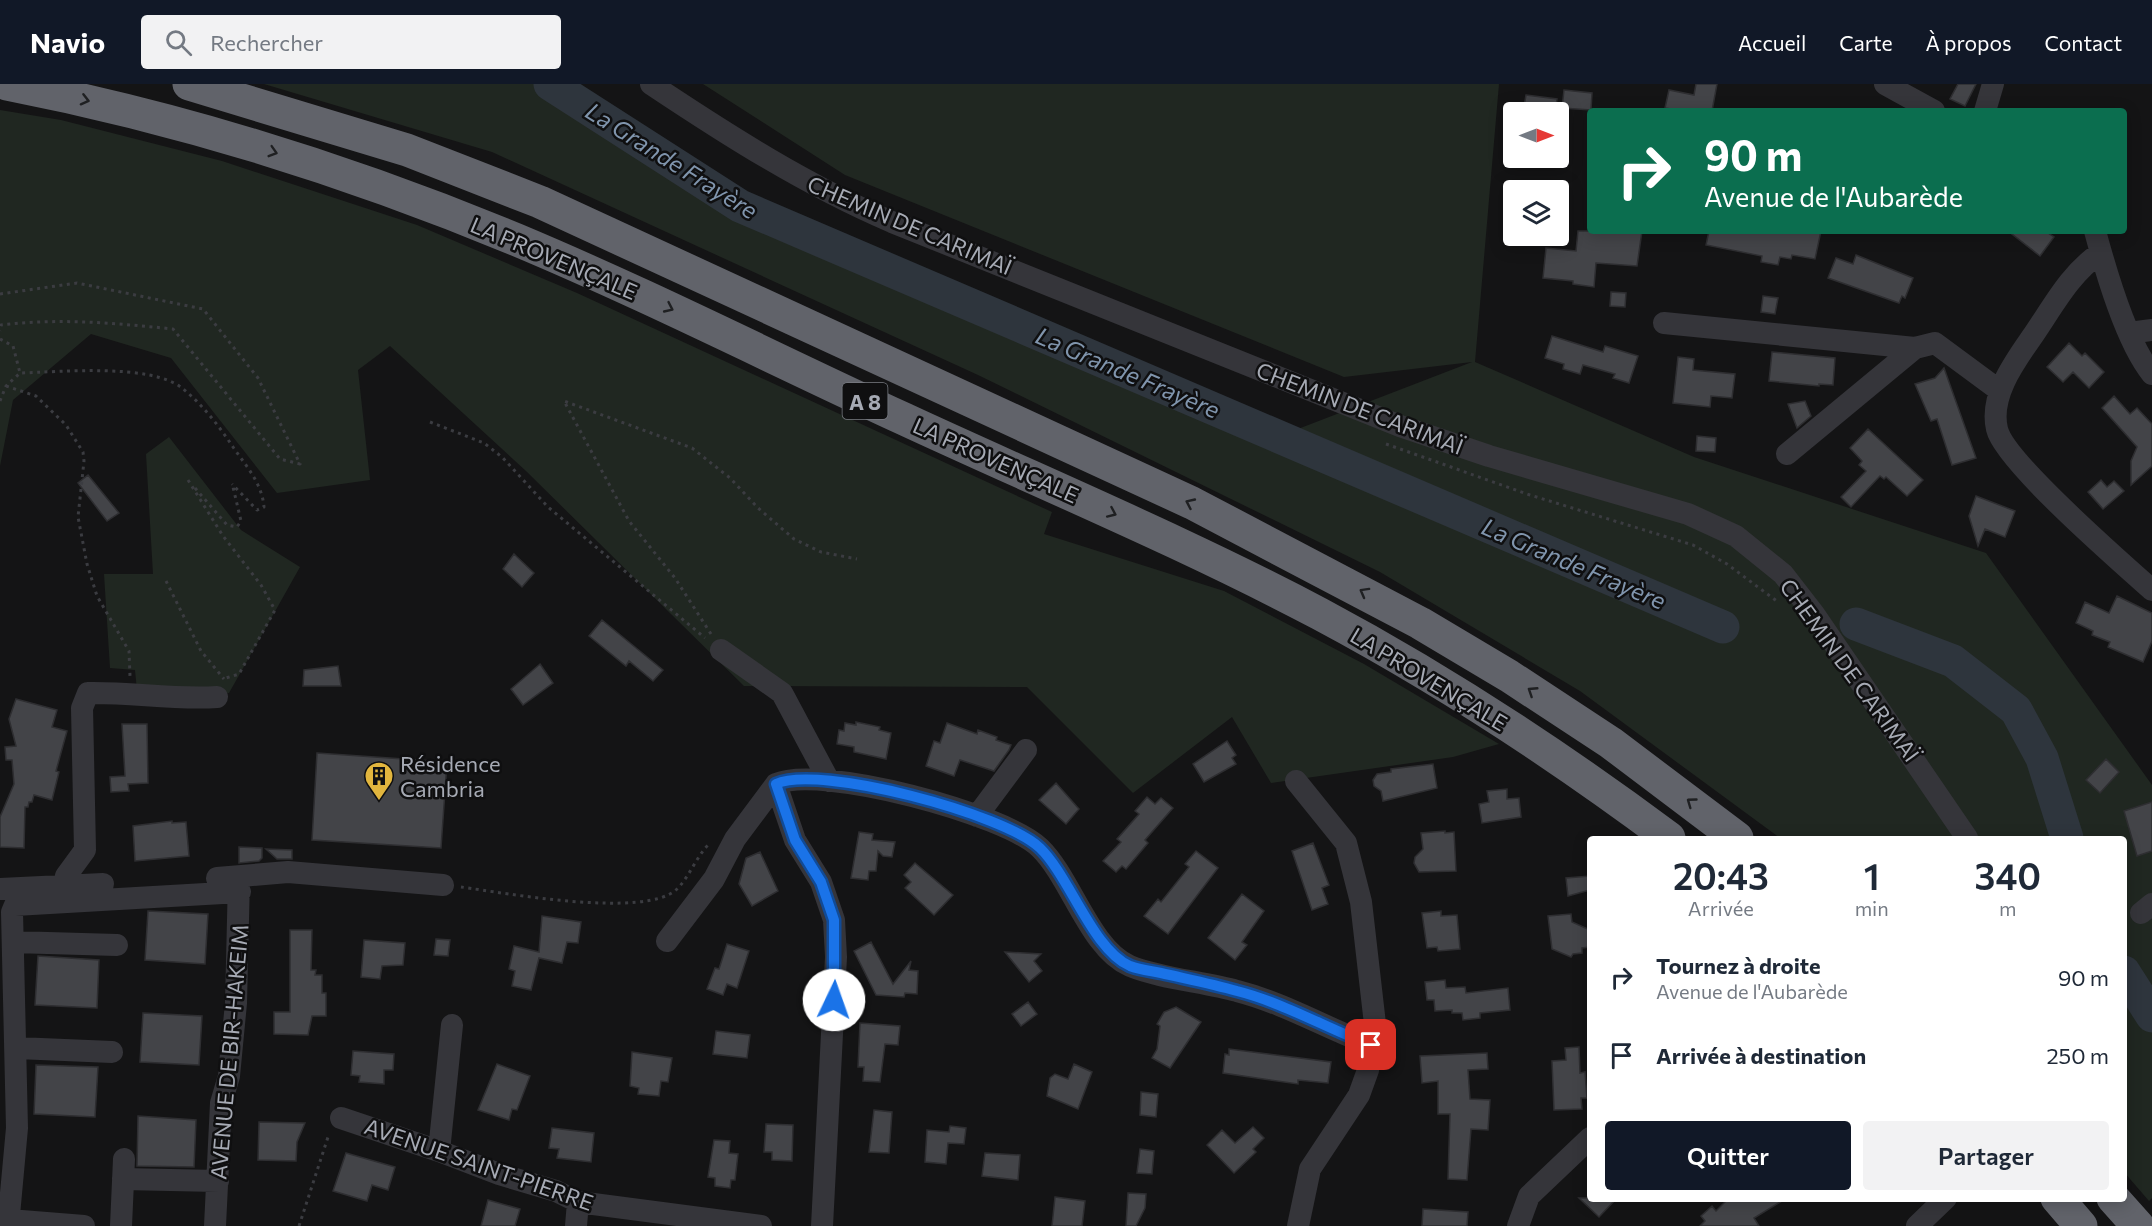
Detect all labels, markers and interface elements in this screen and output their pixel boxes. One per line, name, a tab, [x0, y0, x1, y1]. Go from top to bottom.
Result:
search box	[141, 15, 561, 69]
text: Navio	[30, 25, 105, 59]
icon: search	[162, 26, 195, 59]
text: Rechercher	[210, 29, 323, 56]
text: Accueil	[1738, 30, 1806, 55]
text: Carte	[1839, 30, 1893, 55]
text: À propos	[1926, 30, 2011, 55]
text: Contact	[2044, 30, 2122, 55]
one-way arrow	[79, 92, 89, 105]
water label: La Grande Frayère	[581, 96, 763, 225]
north arrow	[1503, 102, 1569, 168]
map controls	[1503, 102, 1569, 246]
text: 90 m	[1704, 128, 1803, 180]
icon: right	[1605, 132, 1683, 210]
one-way arrow	[267, 144, 278, 157]
street label: CHEMIN DE CARIMAÏ	[804, 170, 1017, 281]
button: layers	[1503, 180, 1569, 246]
text: Avenue de l'Aubarède	[1704, 180, 1963, 213]
street label: LA PROVENÇALE	[467, 211, 641, 305]
one-way arrow	[662, 300, 673, 312]
water label: La Grande Frayère	[1032, 320, 1225, 424]
street label: CHEMIN DE CARIMAÏ	[1253, 356, 1468, 460]
road number: A 8	[842, 383, 888, 419]
street label: LA PROVENÇALE	[909, 411, 1083, 509]
one-way arrow	[1186, 498, 1197, 510]
one-way arrow	[1106, 505, 1117, 517]
water label: La Grande Frayère	[1478, 511, 1671, 615]
street label: CHEMIN DE CARIMAÏ	[1775, 573, 1926, 767]
one-way arrow	[1360, 588, 1370, 599]
street label: LA PROVENÇALE	[1346, 621, 1512, 737]
one-way arrow	[1527, 687, 1538, 698]
place label: Résidence Cambria	[400, 750, 501, 802]
building icon: Résidence Cambria	[363, 760, 395, 802]
one-way arrow	[1687, 799, 1698, 810]
text: 20:43	[1673, 853, 1769, 897]
text: 1	[1864, 853, 1880, 897]
text: 340	[1975, 853, 2041, 897]
text: Arrivée	[1688, 896, 1754, 920]
text: min	[1855, 896, 1889, 920]
text: m	[1999, 896, 2017, 920]
street label: AVENUE DE BIR-HAKEIM	[204, 923, 254, 1181]
text: Tournez à droite	[1656, 952, 1821, 979]
icon: right	[1605, 961, 1638, 994]
text: 90 m	[2058, 964, 2109, 991]
position arrow	[802, 968, 866, 1032]
text: Avenue de l'Aubarède	[1656, 979, 1848, 1003]
pin	[1345, 1019, 1396, 1070]
icon: arrive	[1354, 1028, 1387, 1061]
icon: arrive	[1605, 1039, 1638, 1072]
text: Arrivée à destination	[1656, 1042, 1866, 1069]
text: 250 m	[2046, 1042, 2109, 1069]
street label: AVENUE SAINT-PIERRE	[361, 1112, 597, 1216]
button: Quitter	[1605, 1121, 1851, 1190]
button: Partager	[1863, 1121, 2109, 1190]

